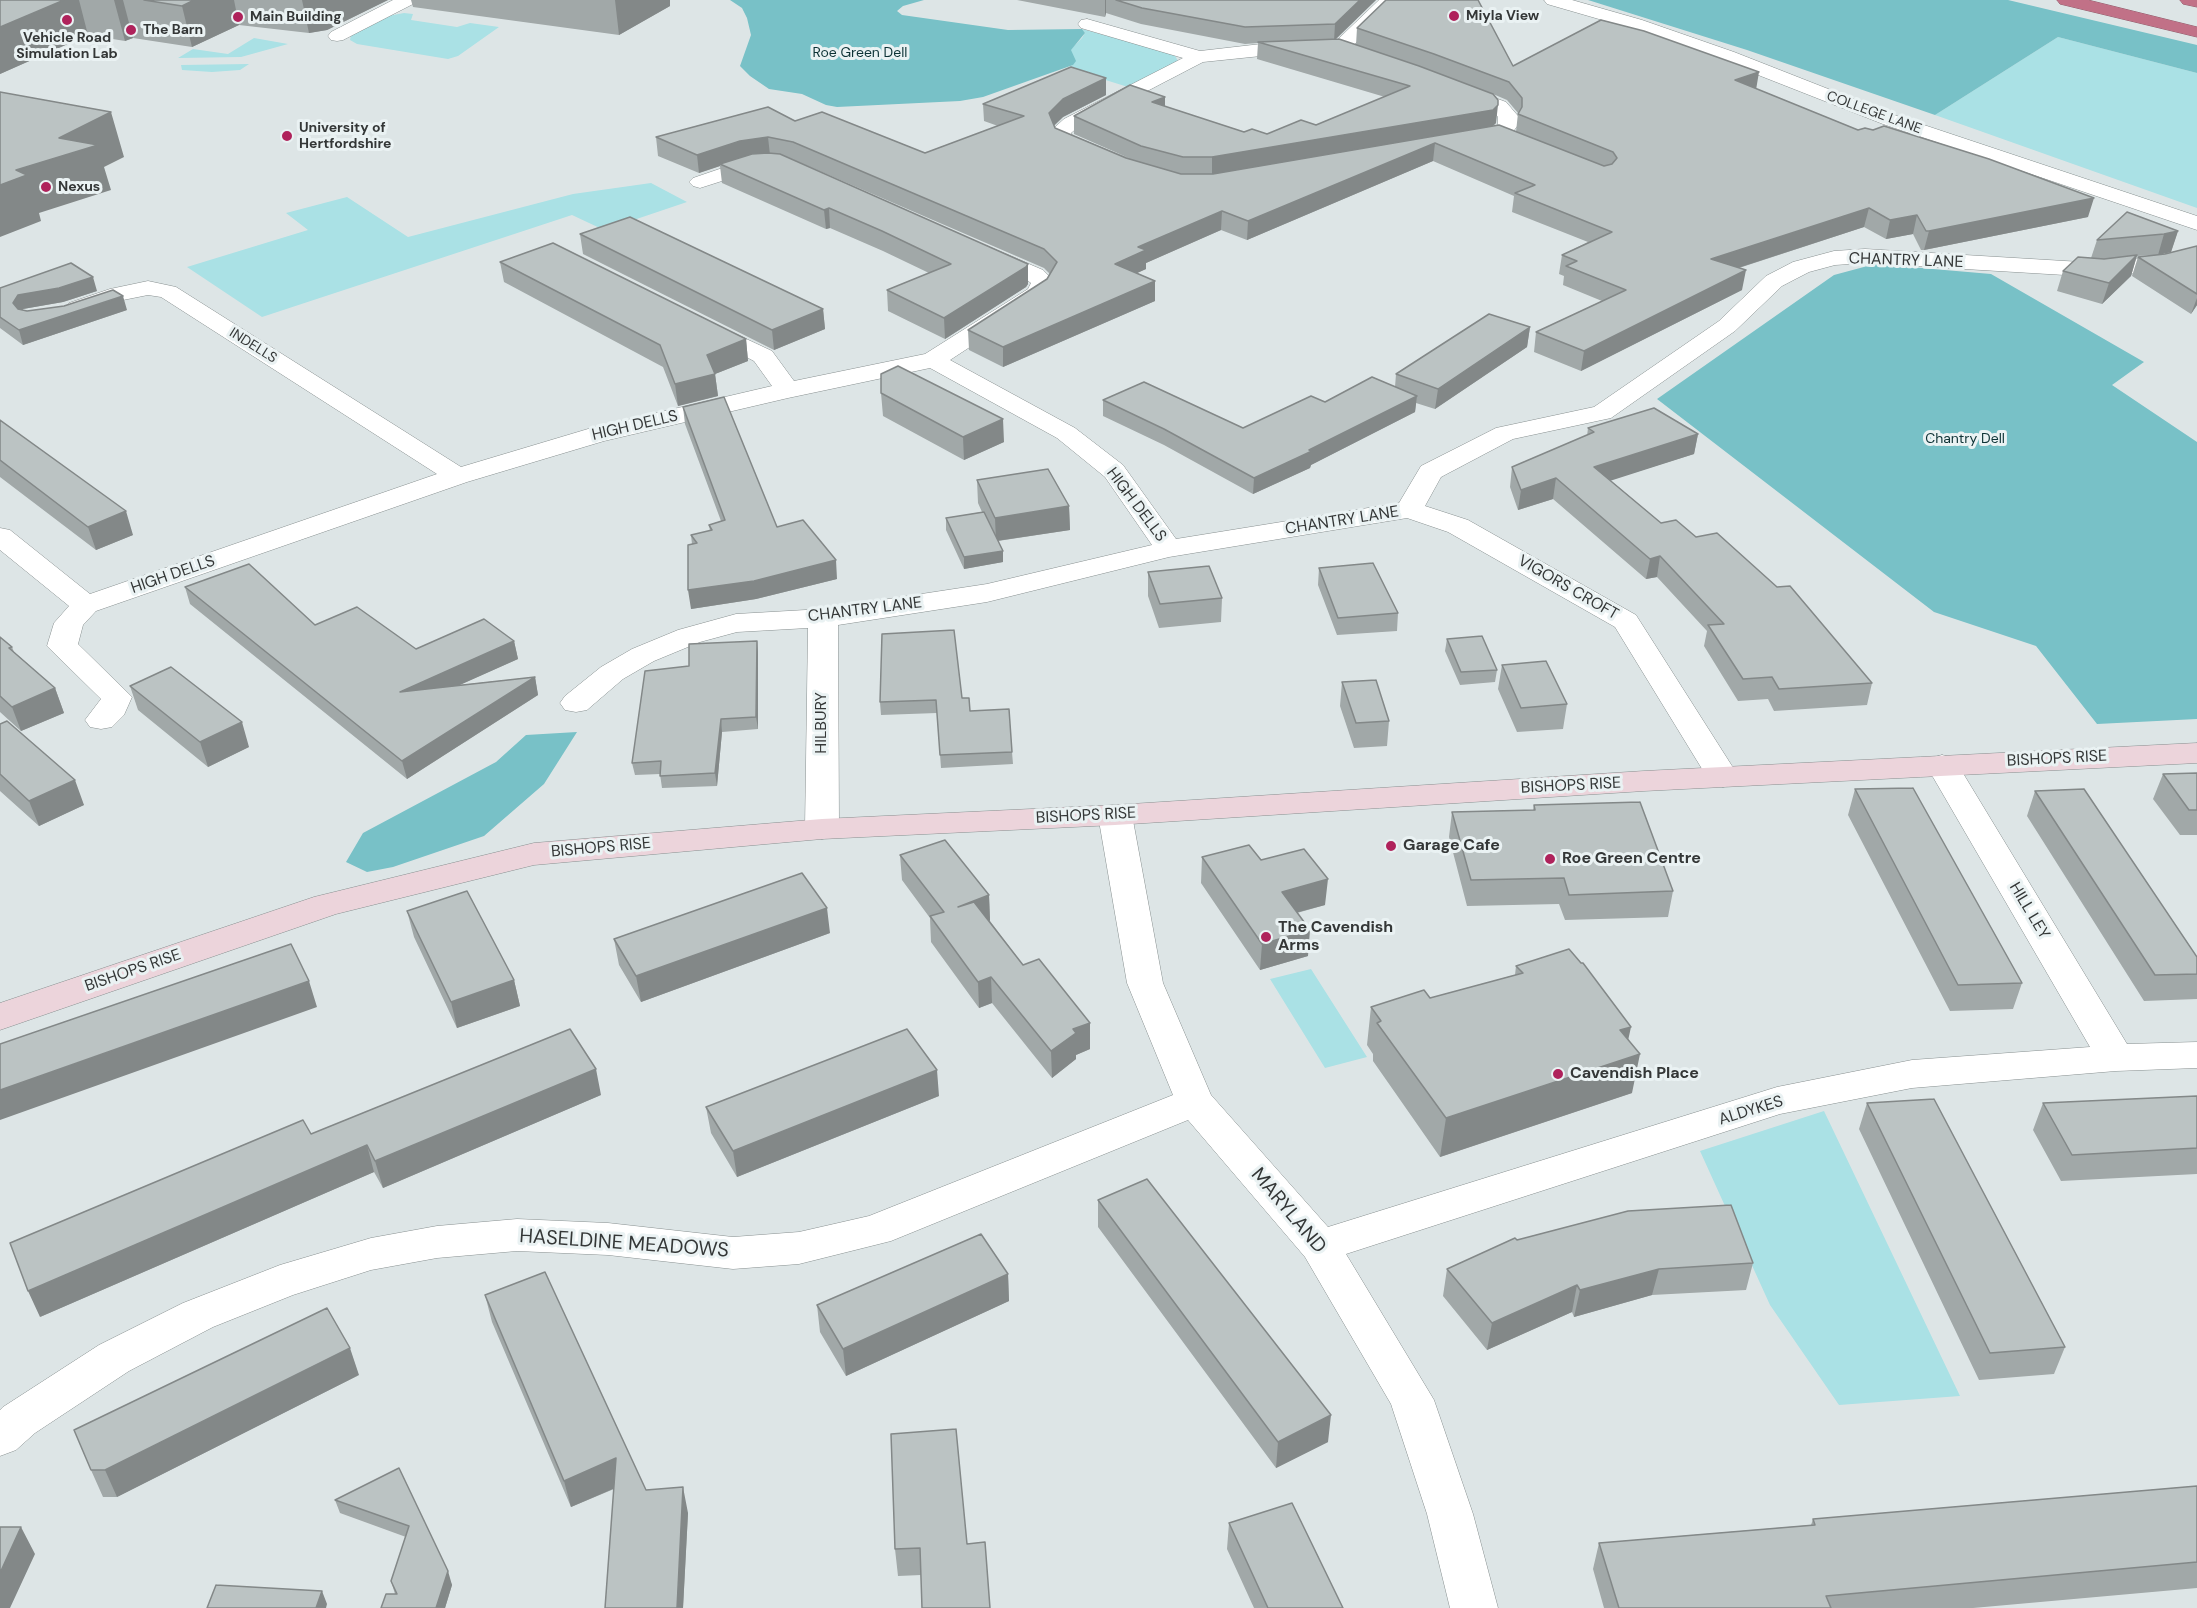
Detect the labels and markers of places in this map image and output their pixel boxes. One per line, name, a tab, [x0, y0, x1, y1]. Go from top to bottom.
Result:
place label: Miyla View	[1466, 8, 1539, 24]
place label: Main Building	[250, 9, 341, 25]
marker: Miyla View	[1447, 9, 1461, 23]
marker: Main Building	[231, 10, 245, 24]
marker: Vehicle Road Simulation Lab	[60, 13, 74, 27]
place label: The Barn	[143, 22, 203, 38]
marker: The Barn	[124, 23, 138, 37]
place label: Vehicle Road Simulation Lab	[16, 30, 118, 62]
place label: University of Hertfordshire	[299, 120, 391, 152]
marker: University of Hertfordshire	[280, 129, 294, 143]
place label: Nexus	[58, 179, 100, 195]
marker: Nexus	[39, 180, 53, 194]
place label: Garage Cafe	[1403, 836, 1500, 856]
marker: Garage Cafe	[1384, 839, 1398, 853]
place label: Roe Green Centre	[1562, 849, 1701, 869]
marker: Roe Green Centre	[1543, 852, 1557, 866]
place label: The Cavendish Arms	[1278, 918, 1393, 956]
marker: The Cavendish Arms	[1259, 930, 1273, 944]
place label: Cavendish Place	[1570, 1064, 1699, 1084]
marker: Cavendish Place	[1551, 1067, 1565, 1081]

